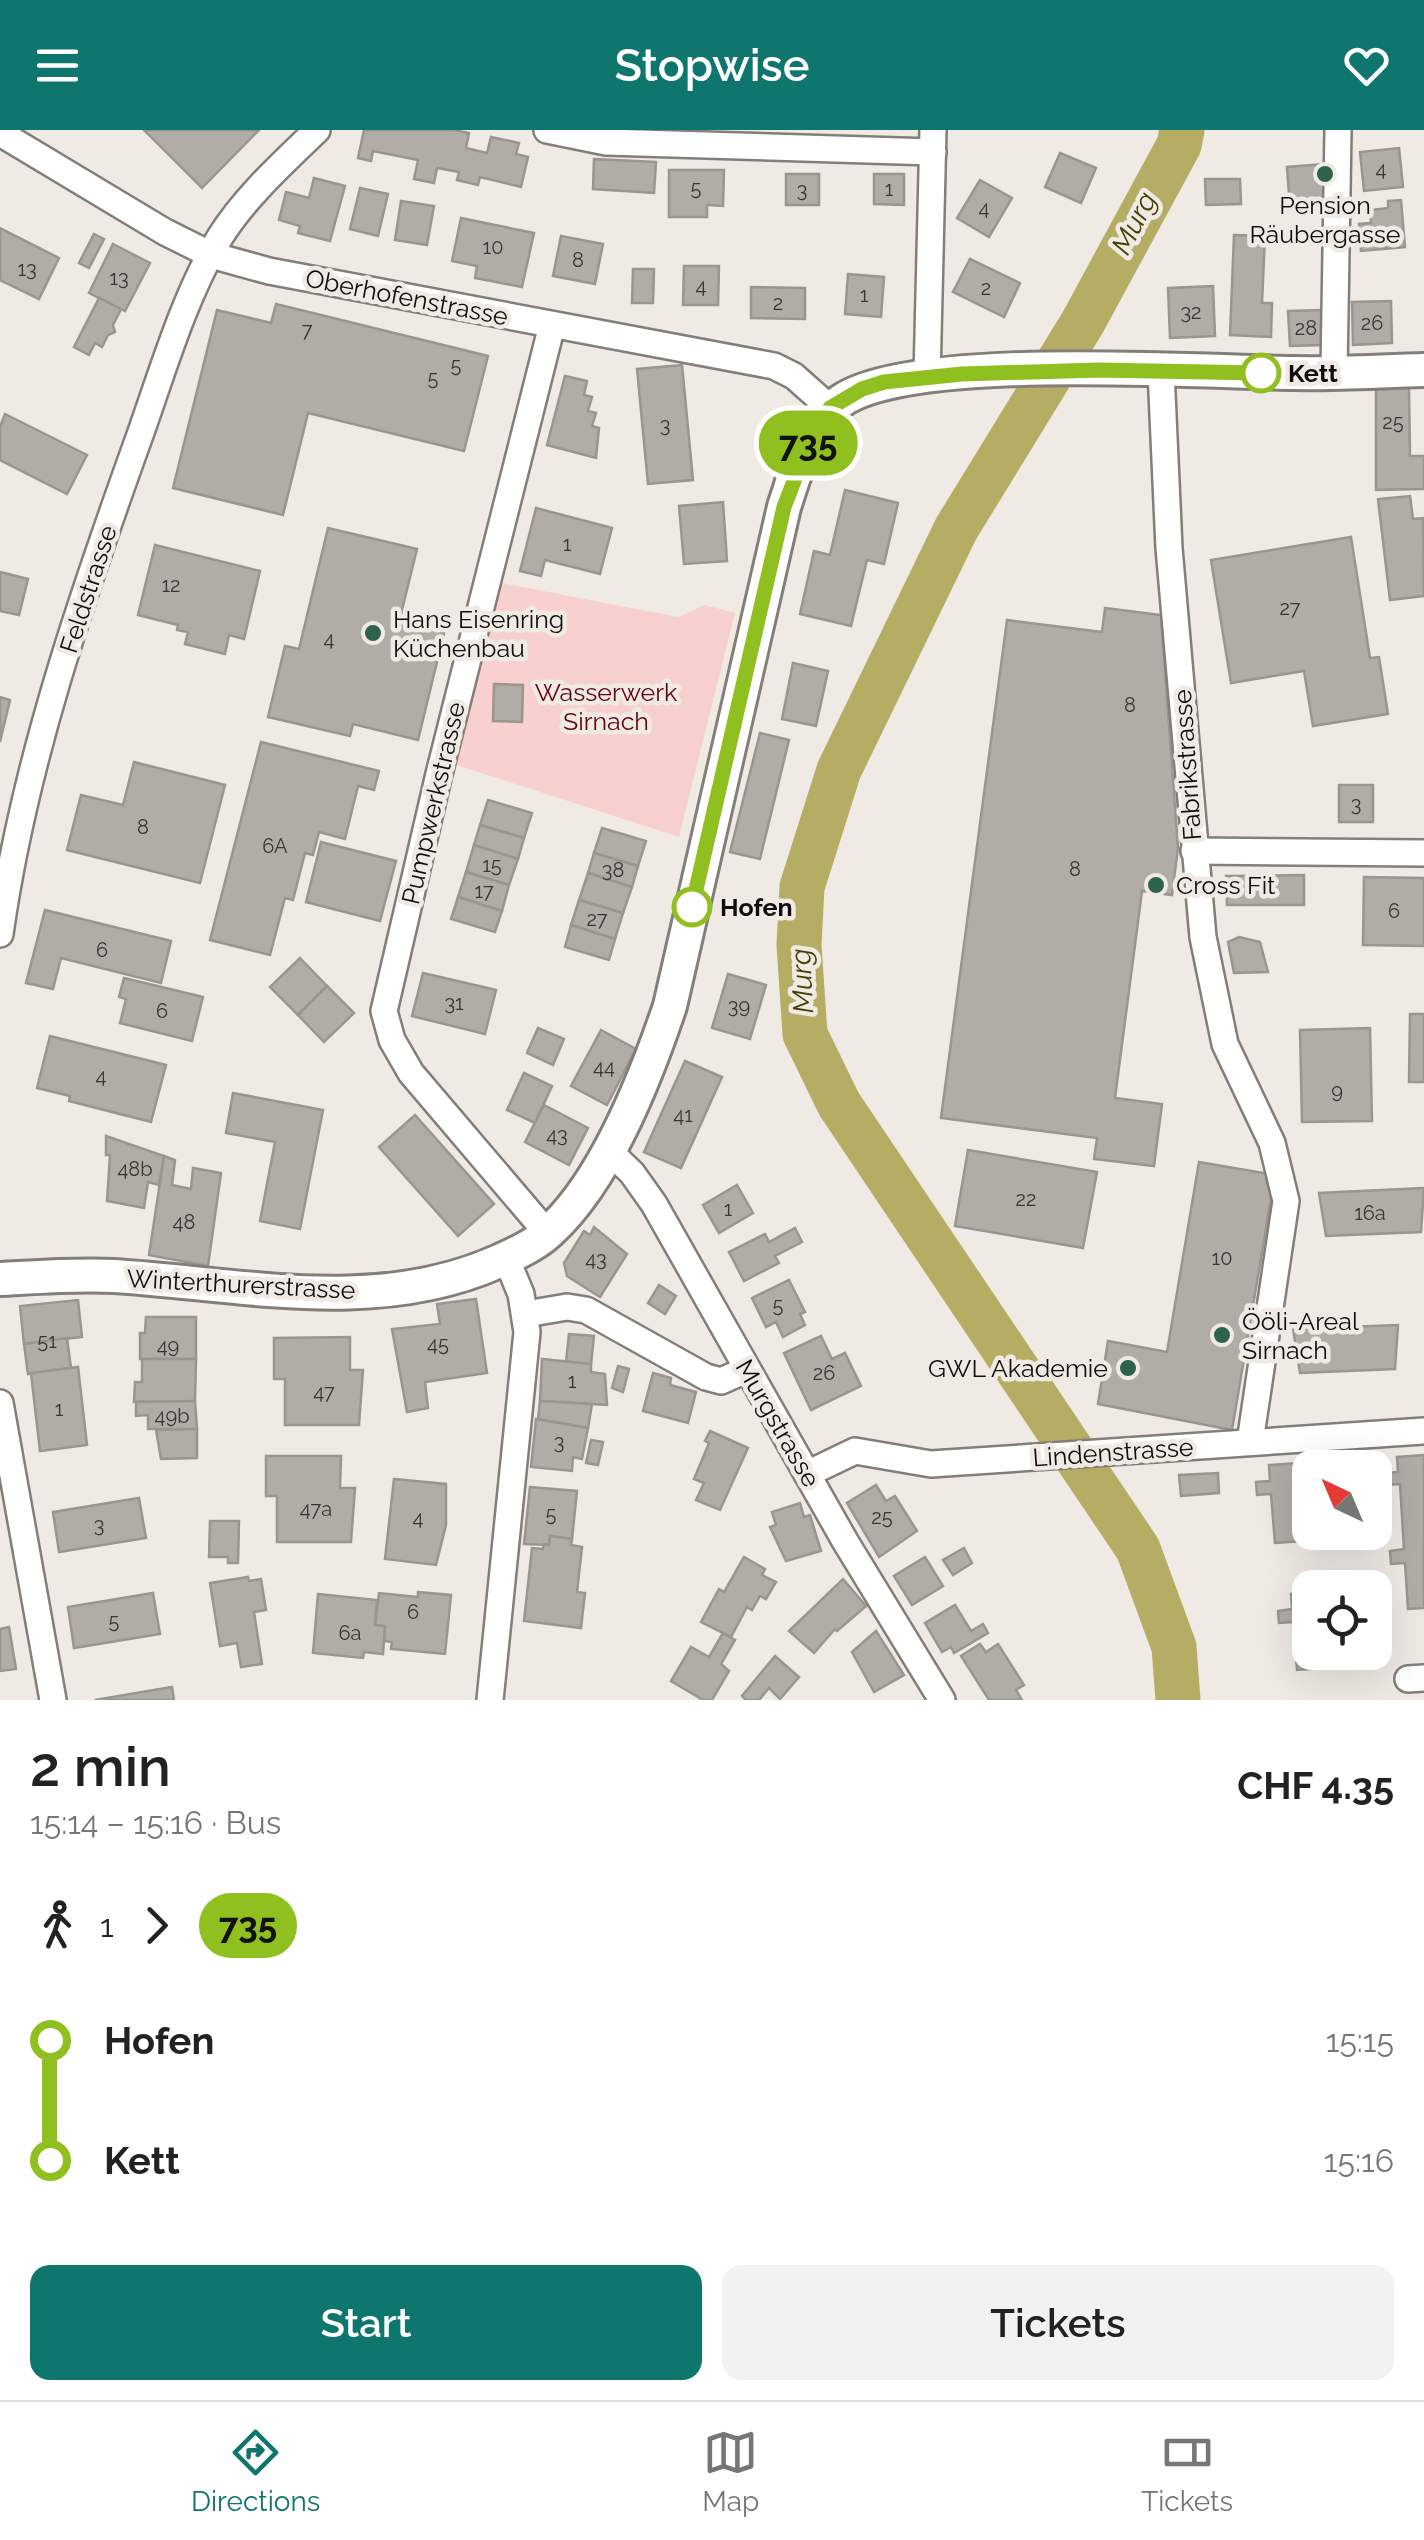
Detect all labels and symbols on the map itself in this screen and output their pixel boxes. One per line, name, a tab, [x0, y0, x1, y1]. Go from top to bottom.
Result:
house number: 4	[1376, 157, 1387, 181]
marker: Pension Räubergasse	[1314, 163, 1336, 185]
house number: 5	[691, 176, 702, 200]
house number: 1	[885, 177, 894, 201]
house number: 3	[797, 178, 807, 202]
water label: Murg	[1104, 186, 1164, 260]
place label: Pension Räubergasse	[1249, 190, 1401, 249]
house number: 4	[979, 196, 990, 220]
house number: 10	[483, 235, 503, 259]
house number: 8	[572, 248, 584, 272]
house number: 13	[17, 257, 37, 281]
street label: Oberhofenstrasse	[303, 263, 511, 331]
house number: 13	[109, 266, 129, 290]
house number: 4	[696, 274, 707, 298]
house number: 2	[981, 276, 991, 300]
house number: 1	[860, 283, 869, 307]
house number: 2	[773, 291, 783, 315]
house number: 32	[1180, 300, 1202, 324]
house number: 26	[1361, 311, 1383, 335]
house number: 28	[1295, 316, 1317, 340]
house number: 7	[302, 318, 313, 342]
house number: 5	[451, 353, 462, 377]
marker: Kett	[1242, 354, 1280, 392]
place label: Kett	[1288, 358, 1338, 388]
house number: 5	[428, 366, 439, 390]
line badge: 735	[750, 410, 866, 476]
house number: 25	[1382, 410, 1404, 434]
house number: 3	[660, 413, 670, 437]
street label: Feldstrasse	[53, 521, 123, 657]
house number: 1	[563, 532, 572, 556]
house number: 12	[162, 573, 180, 597]
house number: 27	[1279, 596, 1301, 620]
place label: Hans Eisenring Küchenbau	[393, 604, 564, 663]
marker: Hans Eisenring Küchenbau	[362, 622, 384, 644]
house number: 4	[324, 627, 335, 651]
park label: Wasserwerk Sirnach	[535, 677, 678, 736]
street label: Fabrikstrasse	[1167, 689, 1207, 841]
house number: 8	[1124, 693, 1136, 717]
street label: Pumpwerkstrasse	[395, 699, 471, 907]
house number: 3	[1351, 792, 1361, 816]
house number: 8	[137, 815, 149, 839]
house number: 6A	[262, 834, 288, 858]
house number: 15	[482, 853, 502, 877]
house number: 8	[1069, 857, 1081, 881]
house number: 38	[602, 858, 624, 882]
place label: Cross Fit	[1176, 870, 1276, 900]
marker: Cross Fit	[1145, 874, 1167, 896]
house number: 17	[474, 879, 494, 903]
marker: Hofen	[673, 888, 711, 926]
place label: Hofen	[720, 892, 793, 922]
house number: 6	[1388, 899, 1400, 923]
house number: 27	[586, 907, 608, 931]
house number: 6	[96, 938, 108, 962]
water label: Murg	[784, 948, 820, 1014]
house number: 31	[444, 991, 464, 1015]
house number: 39	[728, 994, 750, 1018]
house number: 6	[156, 999, 168, 1023]
house number: 44	[593, 1055, 615, 1079]
house number: 4	[96, 1064, 107, 1088]
house number: 9	[1331, 1079, 1343, 1103]
house number: 41	[673, 1103, 693, 1127]
house number: 43	[546, 1123, 568, 1147]
house number: 48b	[117, 1157, 153, 1181]
house number: 22	[1016, 1187, 1036, 1211]
house number: 1	[724, 1197, 733, 1221]
house number: 16a	[1354, 1201, 1386, 1225]
house number: 48	[173, 1210, 195, 1234]
house number: 10	[1212, 1246, 1232, 1270]
house number: 43	[585, 1247, 607, 1271]
street label: Winterthurerstrasse	[126, 1263, 356, 1305]
house number: 5	[773, 1293, 784, 1317]
place label: Ööli-Areal Sirnach	[1242, 1306, 1359, 1365]
marker: Ööli-Areal Sirnach	[1211, 1324, 1233, 1346]
house number: 51	[37, 1329, 57, 1353]
house number: 45	[427, 1332, 449, 1356]
house number: 49	[157, 1334, 179, 1358]
place label: GWL Akademie	[928, 1353, 1108, 1383]
street label: Murgstrasse	[729, 1354, 827, 1492]
marker: GWL Akademie	[1117, 1357, 1139, 1379]
house number: 26	[813, 1361, 835, 1385]
house number: 1	[568, 1369, 577, 1393]
house number: 47	[313, 1380, 335, 1404]
house number: 1	[55, 1397, 64, 1421]
house number: 49b	[155, 1404, 189, 1428]
house number: 3	[554, 1430, 564, 1454]
street label: Lindenstrasse	[1032, 1431, 1194, 1473]
north arrow	[1292, 1450, 1392, 1550]
house number: 47a	[300, 1497, 332, 1521]
house number: 5	[546, 1502, 557, 1526]
house number: 25	[871, 1505, 893, 1529]
house number: 4	[413, 1506, 424, 1530]
house number: 3	[94, 1513, 104, 1537]
house number: 6	[407, 1600, 419, 1624]
house number: 5	[109, 1609, 120, 1633]
house number: 6a	[339, 1621, 361, 1645]

